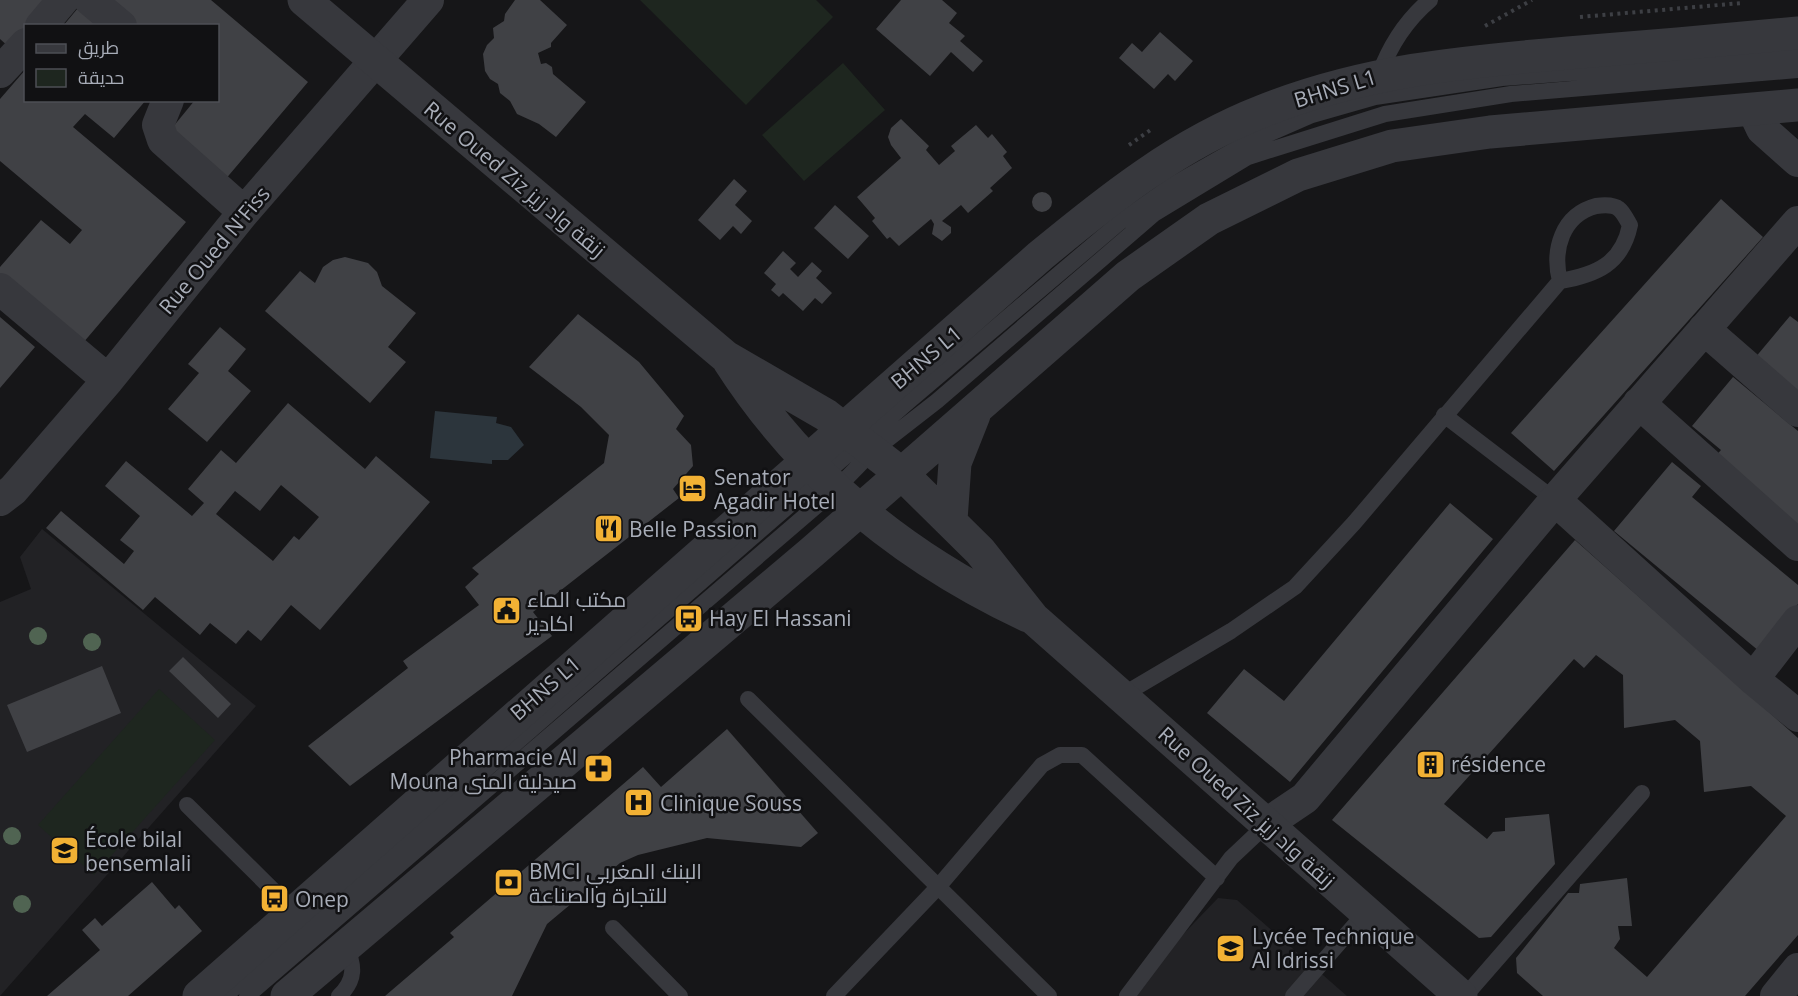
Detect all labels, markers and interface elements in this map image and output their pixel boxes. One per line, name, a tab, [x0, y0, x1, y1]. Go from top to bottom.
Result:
legend	[24, 24, 219, 102]
text: طريق	[78, 35, 119, 60]
street label: BHNS L1	[1290, 62, 1380, 114]
text: حديقة	[78, 65, 124, 89]
street label: Rue Oued Ziz زنقة واد زيز	[418, 95, 612, 263]
street label: Rue Oued N'Fiss	[152, 180, 276, 320]
street label: BHNS L1	[885, 319, 967, 395]
place label: Senator Agadir Hotel	[714, 463, 835, 515]
hotel icon: Senator Agadir Hotel	[677, 473, 709, 505]
restaurant icon: Belle Passion	[592, 513, 624, 545]
place label: Belle Passion	[629, 515, 757, 543]
place label: مكتب الماء اكادير	[526, 585, 626, 637]
public building icon: مكتب الماء اكادير	[490, 595, 522, 627]
bus stop icon: Hay El Hassani	[672, 602, 704, 634]
place label: Hay El Hassani	[709, 604, 852, 632]
street label: BHNS L1	[504, 650, 586, 726]
street label: Rue Oued Ziz زنقة واد زيز	[1153, 720, 1341, 894]
place label: Pharmacie Al Mouna صيدلية المنى	[389, 743, 577, 795]
building icon: résidence	[1414, 748, 1446, 780]
place label: résidence	[1451, 750, 1546, 778]
pharmacy icon: Pharmacie Al Mouna صيدلية المنى	[582, 753, 614, 785]
hospital icon: Clinique Souss	[623, 787, 655, 819]
place label: Clinique Souss	[660, 789, 802, 817]
place label: École bilal bensemlali	[85, 825, 191, 877]
school or university icon: École bilal bensemlali	[48, 835, 80, 867]
place label: BMCI البنك المغربي للتجارة والصناعة	[529, 857, 702, 909]
bank icon: BMCI البنك المغربي للتجارة والصناعة	[492, 867, 524, 899]
bus stop icon: Onep	[258, 883, 290, 915]
place label: Onep	[295, 885, 349, 913]
place label: Lycée Technique Al Idrissi	[1252, 922, 1415, 974]
school or university icon: Lycée Technique Al Idrissi	[1215, 932, 1247, 964]

